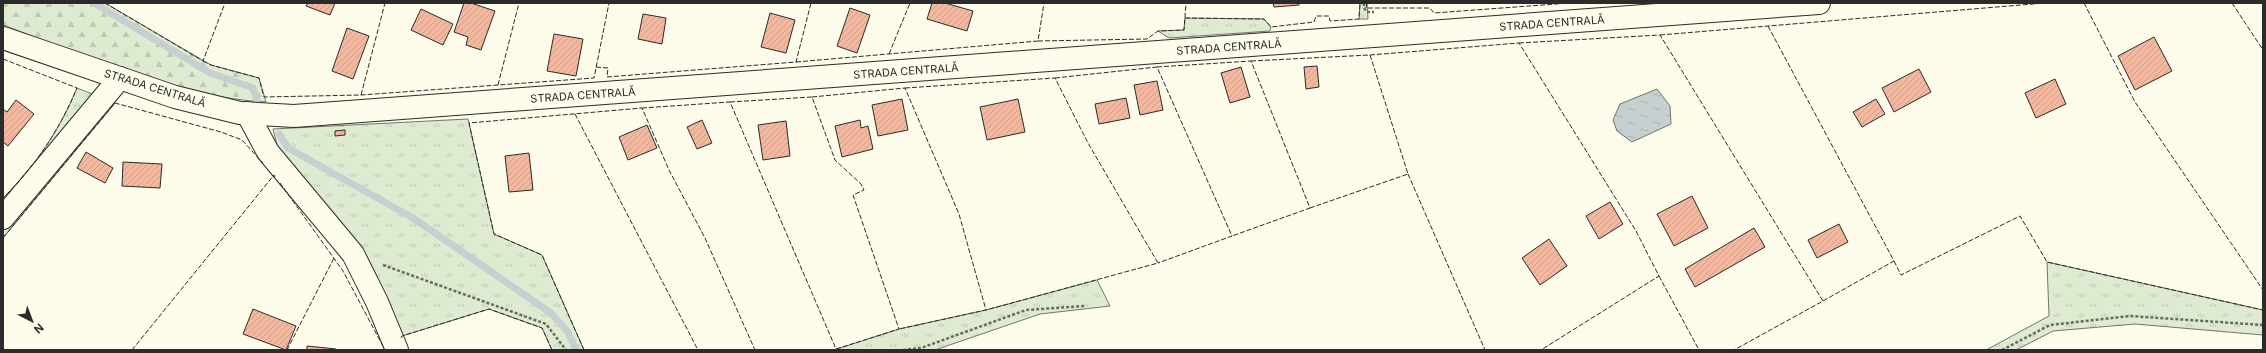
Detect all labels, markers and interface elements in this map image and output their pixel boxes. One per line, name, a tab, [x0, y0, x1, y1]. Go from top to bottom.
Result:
street label: STRADA CENTRALĂ	[1499, 12, 1606, 34]
street label: STRADA CENTRALĂ	[1176, 36, 1283, 58]
street label: STRADA CENTRALĂ	[853, 60, 960, 82]
street label: STRADA CENTRALĂ	[102, 66, 208, 110]
street label: STRADA CENTRALĂ	[530, 84, 637, 106]
north arrow	[12, 301, 52, 341]
text: N	[31, 320, 46, 336]

